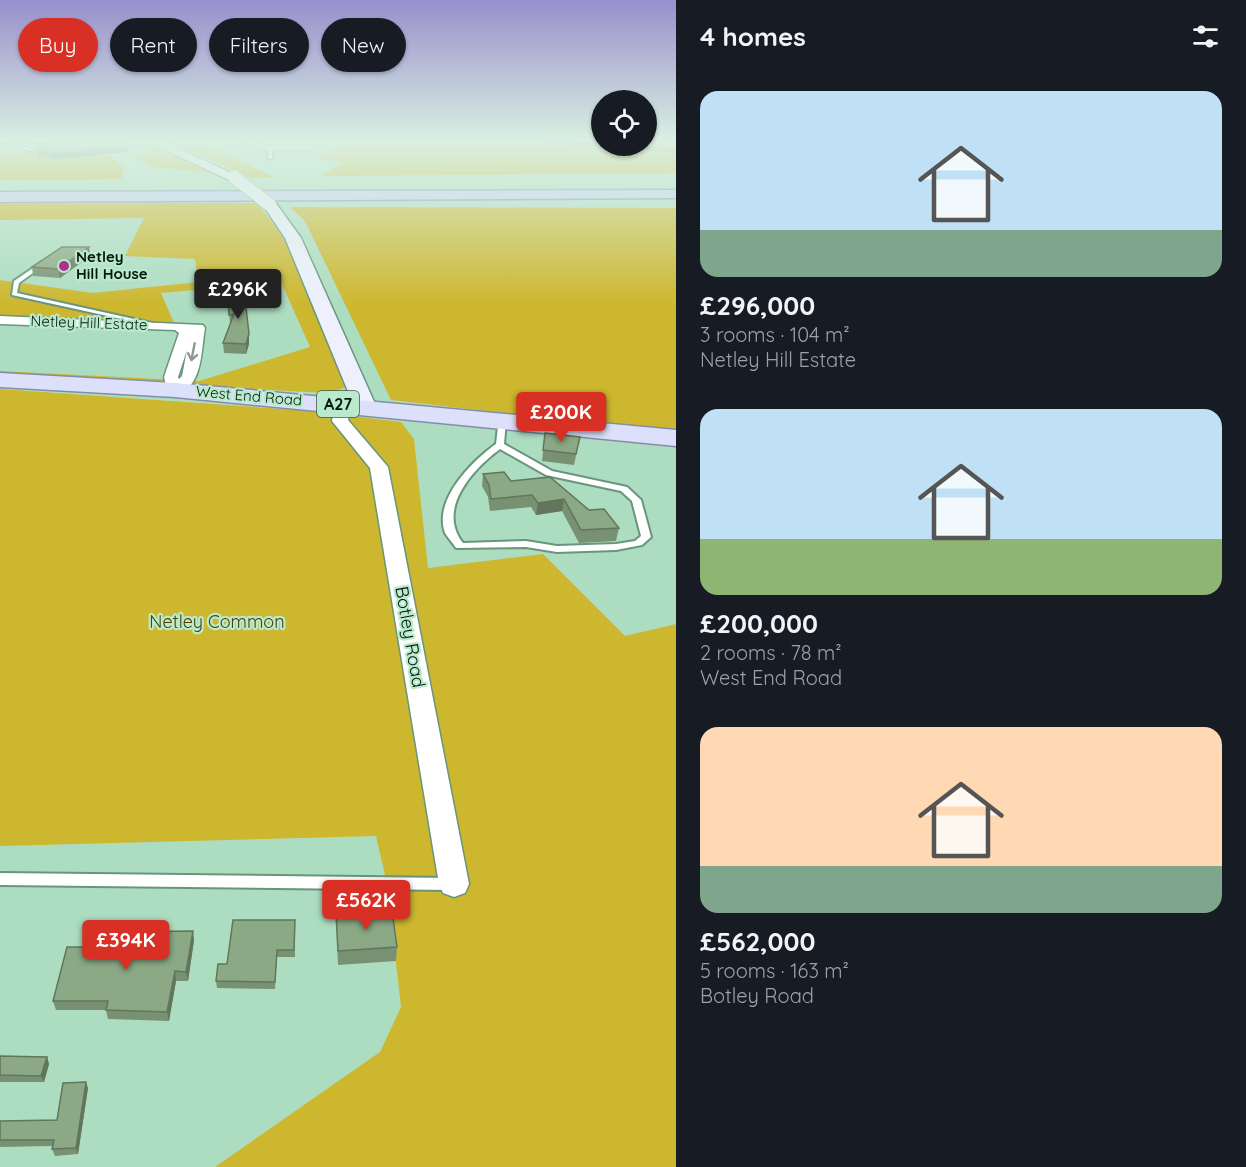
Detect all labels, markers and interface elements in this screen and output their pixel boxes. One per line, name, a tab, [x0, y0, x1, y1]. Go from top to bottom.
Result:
chip: Buy	[18, 18, 98, 72]
chip: Rent	[110, 18, 197, 72]
chip: Filters	[209, 18, 309, 72]
chip: New	[321, 18, 406, 72]
text: 4 homes	[700, 20, 806, 53]
icon: filters	[1189, 20, 1222, 53]
map controls	[591, 90, 657, 156]
button: locate	[591, 90, 657, 156]
icon: home	[907, 130, 1015, 238]
place label: Netley Hill House	[76, 247, 148, 283]
marker: Netley Hill House	[57, 259, 71, 273]
pin: £296K	[196, 269, 280, 320]
text: £296K	[208, 276, 268, 301]
text: £296,000	[700, 289, 815, 322]
street label: Netley Hill Estate	[30, 311, 148, 334]
text: 3 rooms · 104 m²	[700, 322, 850, 347]
one-way arrow	[187, 342, 198, 362]
text: Netley Hill Estate	[700, 347, 856, 372]
street label: West End Road	[195, 381, 303, 410]
road number: A27	[317, 391, 359, 417]
pin: £200K	[519, 392, 603, 443]
text: £200K	[530, 399, 592, 424]
icon: home	[907, 448, 1015, 556]
street label: Botley Road	[390, 584, 431, 689]
text: £200,000	[700, 607, 818, 640]
park label: Netley Common	[149, 610, 285, 633]
text: 2 rooms · 78 m²	[700, 640, 842, 665]
text: West End Road	[700, 665, 842, 690]
icon: home	[907, 766, 1015, 874]
pin: £562K	[324, 880, 408, 931]
text: £562K	[336, 887, 396, 912]
pin: £394K	[84, 920, 168, 971]
text: £562,000	[700, 925, 815, 958]
text: £394K	[96, 927, 156, 952]
text: 5 rooms · 163 m²	[700, 958, 849, 983]
text: Botley Road	[700, 983, 814, 1008]

